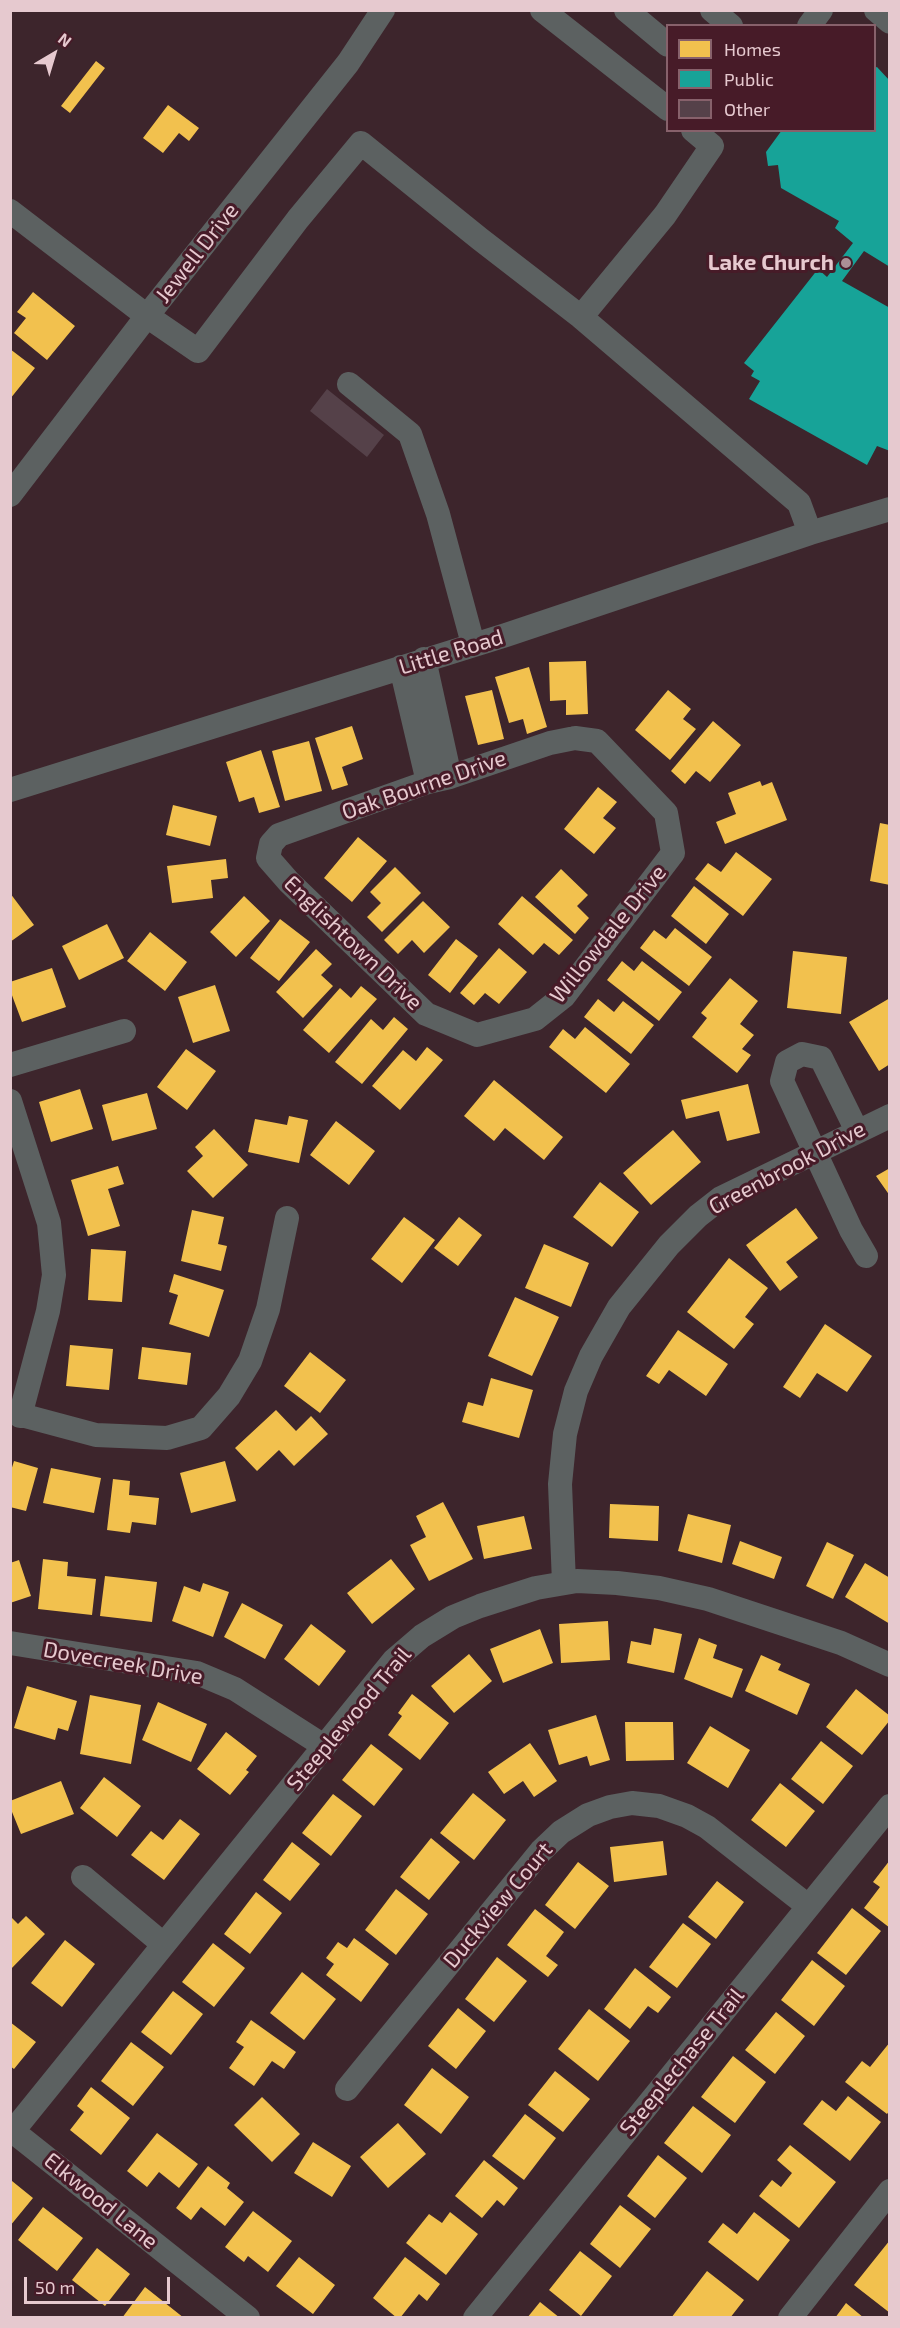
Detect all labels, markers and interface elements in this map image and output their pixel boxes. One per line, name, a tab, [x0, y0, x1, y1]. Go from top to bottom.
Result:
north arrow	[24, 24, 84, 84]
legend	[666, 24, 876, 132]
text: N	[55, 28, 76, 50]
text: Homes	[724, 38, 781, 60]
text: Public	[724, 68, 774, 90]
text: Other	[724, 98, 770, 120]
street label: Jewell Drive	[150, 198, 244, 308]
place label: Lake Church	[708, 250, 834, 276]
marker: Lake Church	[839, 256, 853, 270]
street label: Little Road	[396, 624, 506, 680]
street label: Oak Bourne Drive	[338, 745, 510, 825]
street label: Willowdale Drive	[544, 860, 672, 1008]
street label: Englishtown Drive	[278, 870, 428, 1016]
street label: Greenbrook Drive	[704, 1116, 870, 1220]
street label: Dovecreek Drive	[41, 1636, 205, 1690]
street label: Steeplewood Trail	[281, 1642, 417, 1796]
street label: Duckview Court	[438, 1837, 558, 1973]
street label: Steeplechase Trail	[614, 1983, 750, 2141]
street label: Elkwood Lane	[39, 2147, 163, 2255]
scale bar	[27, 2265, 172, 2303]
text: 50 m	[35, 2276, 75, 2298]

